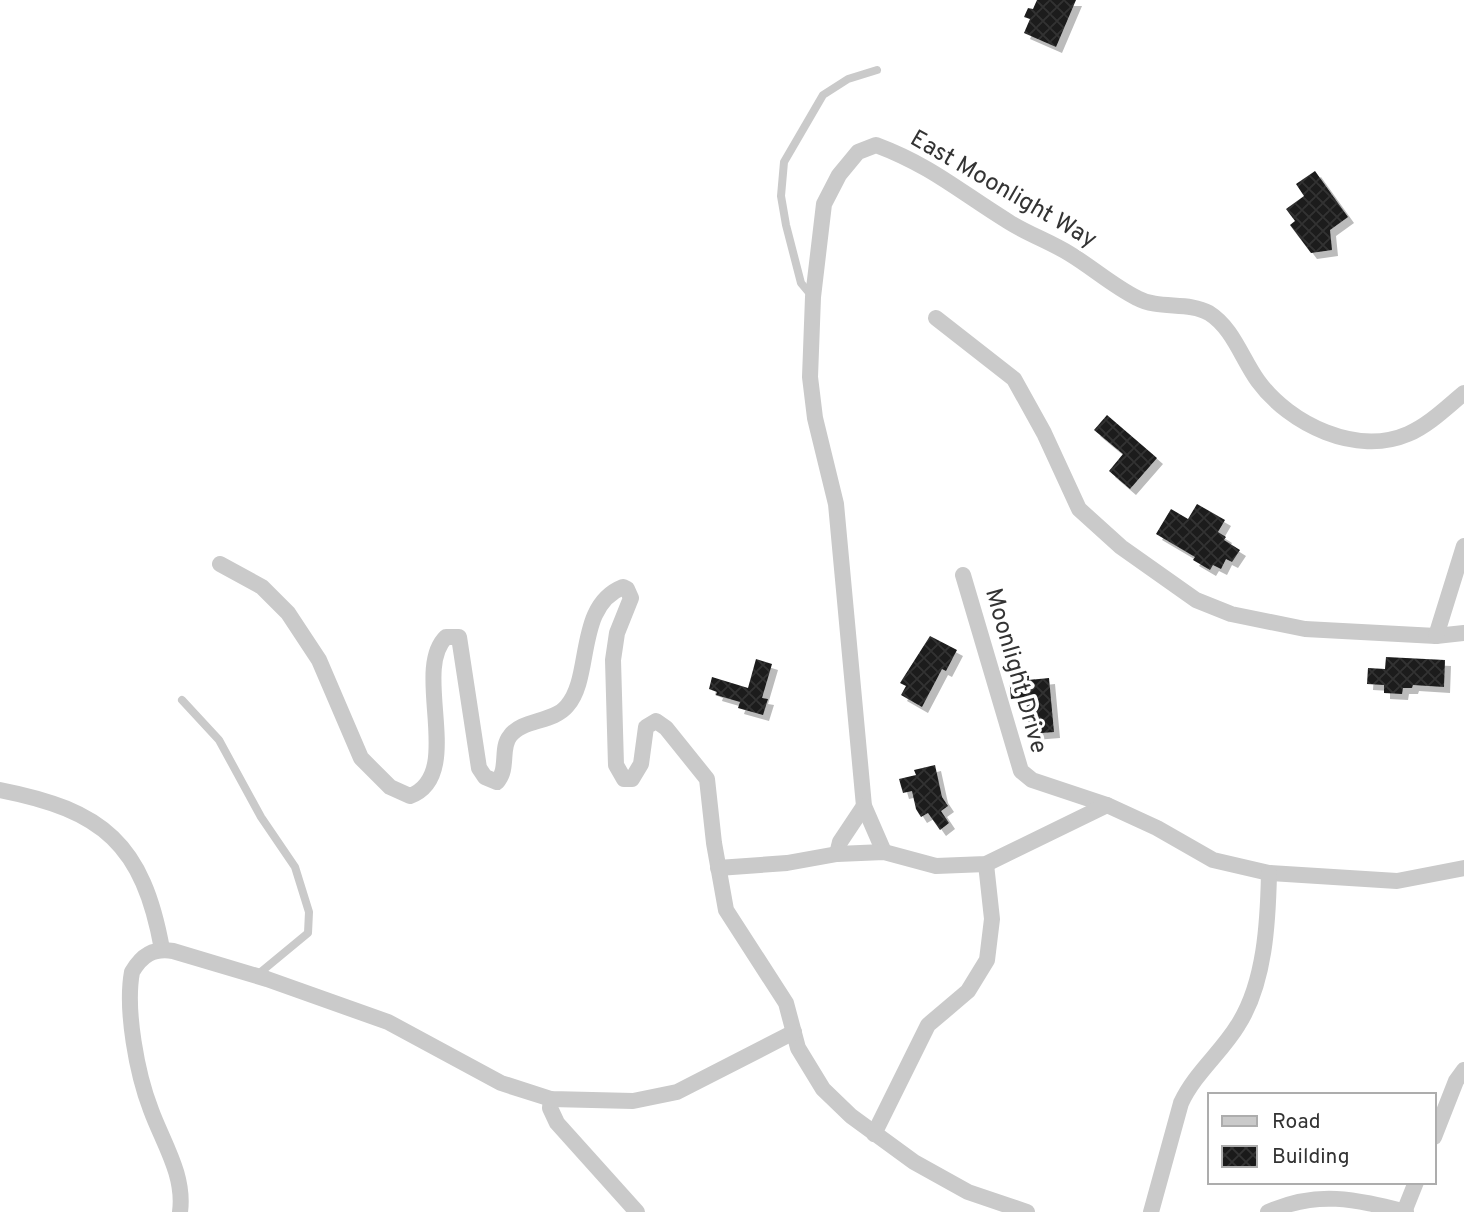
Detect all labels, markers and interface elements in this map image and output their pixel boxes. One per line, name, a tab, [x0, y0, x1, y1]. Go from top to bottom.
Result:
street label: East Moonlight Way	[904, 124, 1102, 256]
street label: Moonlight Drive	[977, 585, 1053, 757]
legend	[1208, 1093, 1436, 1184]
text: Road	[1272, 1109, 1321, 1136]
text: Building	[1272, 1144, 1350, 1171]

